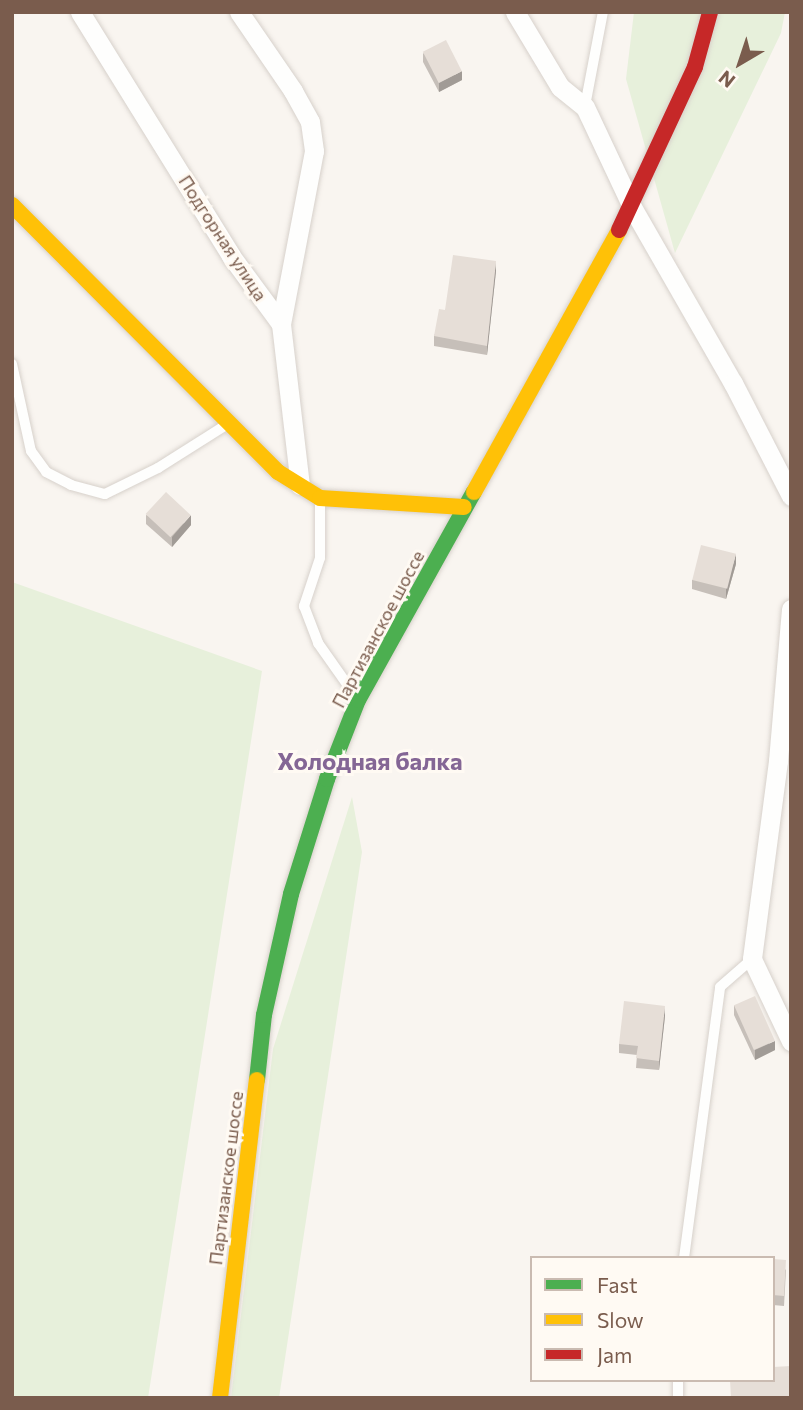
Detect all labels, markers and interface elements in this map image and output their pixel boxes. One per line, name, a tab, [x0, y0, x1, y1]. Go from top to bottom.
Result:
north arrow	[705, 28, 775, 98]
text: N	[714, 66, 739, 93]
street label: Подгорная улица	[174, 171, 272, 305]
street label: Партизанское шоссе	[327, 547, 429, 711]
district label: Холодная балка	[277, 747, 463, 775]
street label: Партизанское шоссе	[205, 1090, 247, 1266]
legend	[530, 1256, 775, 1382]
text: Fast	[597, 1272, 638, 1297]
text: Slow	[597, 1307, 644, 1332]
text: Jam	[597, 1342, 632, 1367]

